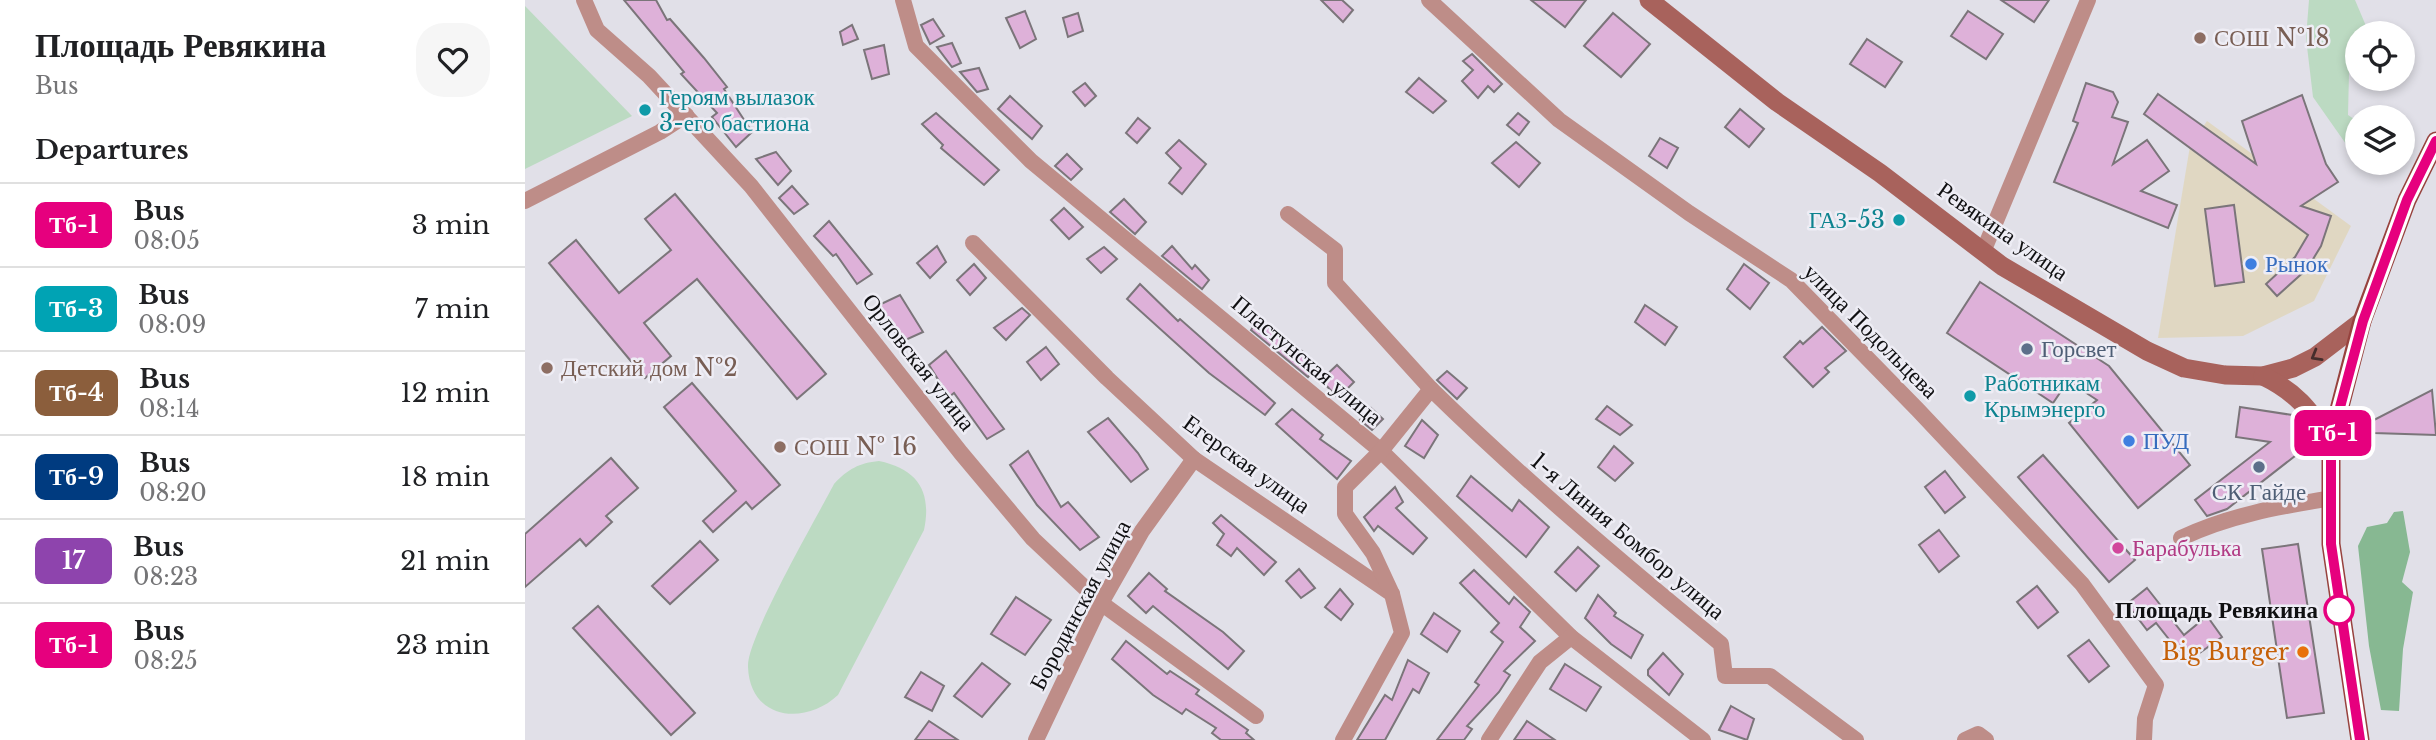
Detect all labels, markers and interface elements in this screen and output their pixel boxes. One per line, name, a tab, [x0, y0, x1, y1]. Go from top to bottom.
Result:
map controls	[2345, 21, 2415, 175]
button: locate	[2345, 21, 2415, 91]
button: heart	[416, 23, 490, 97]
place label: СОШ №18	[2214, 24, 2330, 52]
text: Площадь Ревякина	[35, 25, 326, 66]
marker: СОШ №18	[2192, 30, 2208, 46]
text: Bus	[35, 72, 78, 100]
place label: Героям вылазок 3-его бастиона	[659, 83, 815, 137]
marker: Героям вылазок 3-его бастиона	[637, 102, 653, 118]
button: layers	[2345, 105, 2415, 175]
text: Departures	[35, 134, 189, 166]
street label: Ревякина улица	[1932, 176, 2074, 286]
text: Bus	[133, 195, 185, 227]
place label: ГАЗ-53	[1809, 206, 1885, 234]
text: 3 min	[412, 209, 490, 241]
text: Тб-1	[49, 210, 98, 239]
marker: ГАЗ-53	[1891, 212, 1907, 228]
text: 08:05	[133, 227, 200, 255]
place label: Рынок	[2265, 250, 2329, 278]
marker: Рынок	[2243, 256, 2259, 272]
street label: улица Подольцева	[1798, 258, 1944, 404]
text: Bus	[138, 279, 189, 311]
street label: Орловская улица	[857, 288, 981, 436]
street label: Пластунская улица	[1226, 289, 1388, 431]
text: 7 min	[415, 293, 490, 325]
text: Тб-3	[49, 294, 103, 323]
text: 08:09	[138, 311, 206, 339]
place label: Горсвет	[2041, 335, 2116, 363]
marker: Горсвет	[2019, 341, 2035, 357]
one-way arrow	[2311, 347, 2324, 360]
place label: Детский дом №2	[561, 354, 738, 382]
marker: Детский дом №2	[539, 360, 555, 376]
text: Bus	[139, 363, 190, 395]
place label: Работникам Крымэнерго	[1984, 369, 2105, 423]
text: 12 min	[400, 377, 490, 409]
text: Тб-4	[49, 378, 104, 407]
marker: Работникам Крымэнерго	[1962, 388, 1978, 404]
text: 08:14	[139, 395, 200, 423]
street label: Егерская улица	[1178, 409, 1316, 519]
line badge: Тб-1	[2284, 410, 2382, 456]
text: Тб-1	[2308, 418, 2358, 447]
place label: ПУД	[2143, 427, 2190, 455]
place label: СОШ № 16	[794, 433, 917, 461]
marker: ПУД	[2121, 433, 2137, 449]
marker: СОШ № 16	[772, 439, 788, 455]
text: Bus	[139, 447, 190, 479]
street label: 1-я Линия Бомбор улица	[1525, 447, 1731, 625]
marker: СК Гайде	[2251, 459, 2267, 475]
text: 18 min	[401, 461, 490, 493]
text: Тб-9	[49, 462, 104, 491]
place label: СК Гайде	[2212, 478, 2306, 506]
text: 08:20	[139, 479, 207, 507]
street label: Бородинская улица	[1023, 515, 1137, 695]
text: Bus	[133, 531, 184, 563]
place label: Барабулька	[2132, 534, 2241, 562]
marker: Барабулька	[2110, 540, 2126, 556]
text: 21 min	[400, 545, 490, 577]
text: 17	[62, 546, 85, 575]
text: 08:23	[133, 563, 198, 591]
marker: Площадь Ревякина	[2324, 595, 2354, 625]
place label: Площадь Ревякина	[2115, 596, 2318, 624]
text: Bus	[133, 615, 185, 647]
text: 23 min	[396, 629, 490, 661]
text: Тб-1	[49, 630, 98, 659]
place label: Big Burger	[2162, 638, 2289, 666]
marker: Big Burger	[2295, 644, 2311, 660]
text: 08:25	[133, 647, 198, 675]

